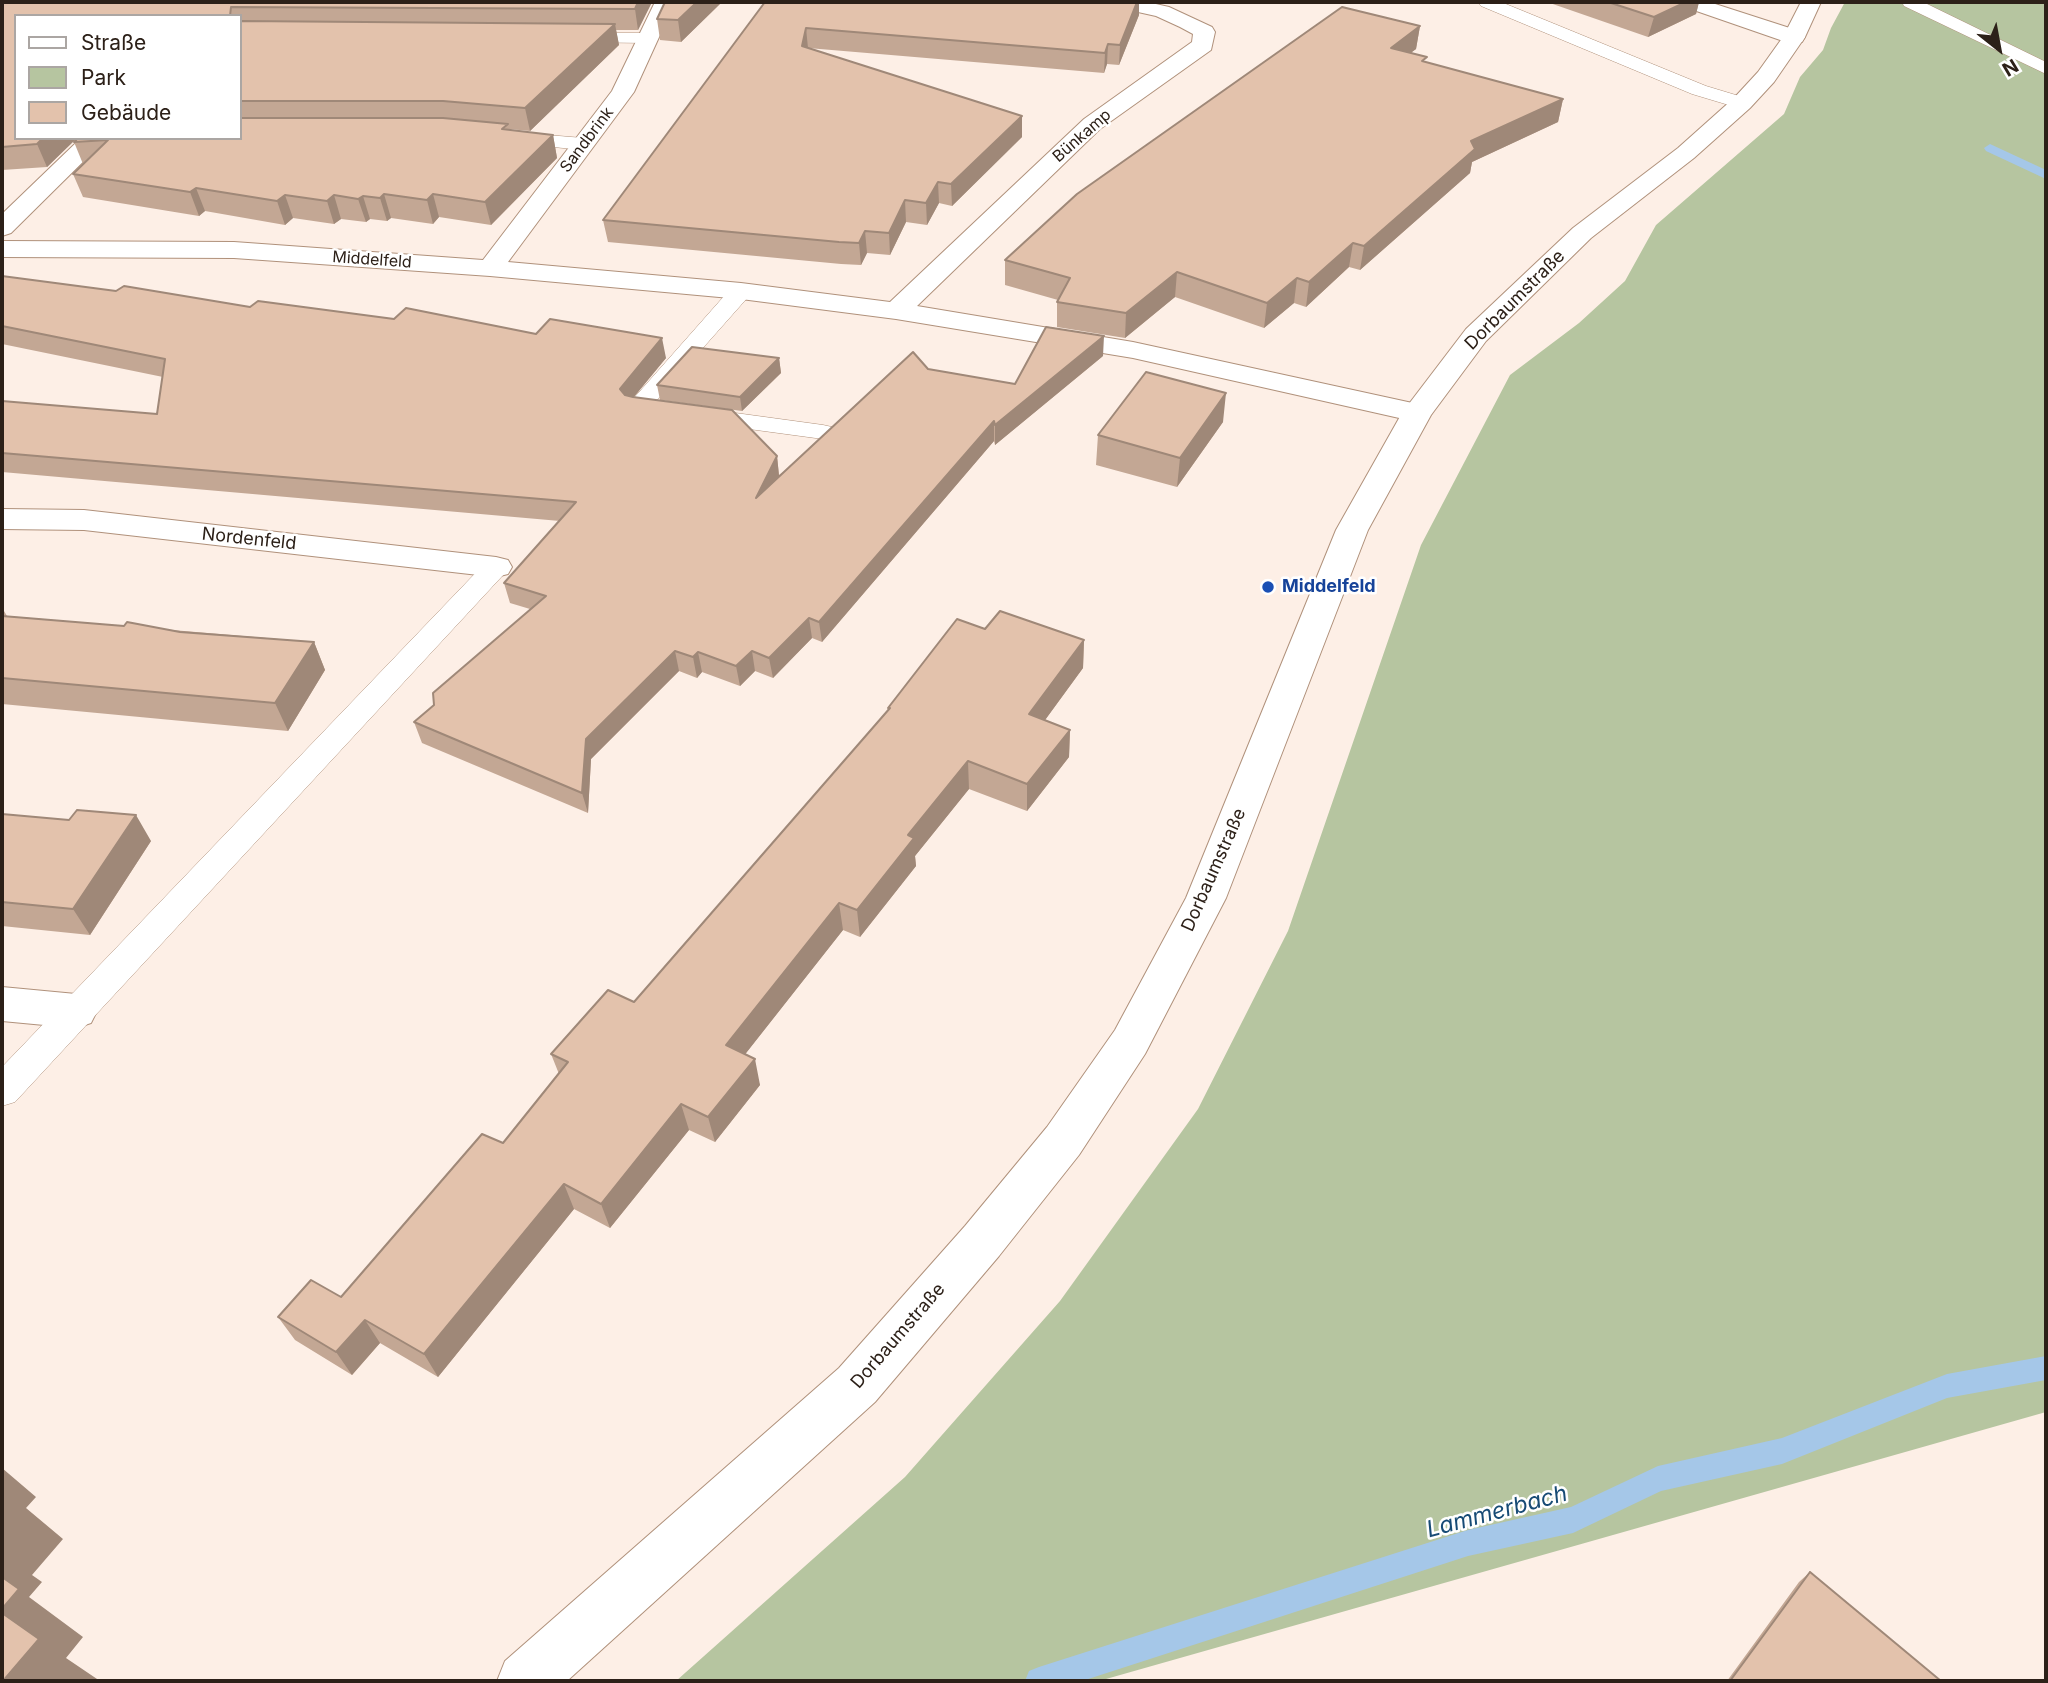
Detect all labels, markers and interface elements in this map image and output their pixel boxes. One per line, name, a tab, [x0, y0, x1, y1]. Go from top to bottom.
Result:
legend	[14, 14, 242, 140]
north arrow	[1964, 14, 2034, 84]
text: Straße	[81, 30, 146, 55]
text: N	[1998, 54, 2022, 81]
text: Park	[81, 65, 126, 90]
text: Gebäude	[81, 100, 171, 125]
street label: Sandbrink	[556, 104, 618, 176]
street label: Bünkamp	[1049, 105, 1115, 167]
street label: Dorbaumstraße	[1461, 246, 1569, 354]
street label: Middelfeld	[332, 248, 412, 272]
street label: Nordenfeld	[201, 523, 297, 555]
place label: Middelfeld	[1282, 576, 1376, 598]
marker: Middelfeld	[1260, 579, 1276, 595]
street label: Dorbaumstraße	[1177, 805, 1251, 935]
street label: Dorbaumstraße	[846, 1279, 950, 1393]
water label: Lammerbach	[1424, 1480, 1570, 1544]

